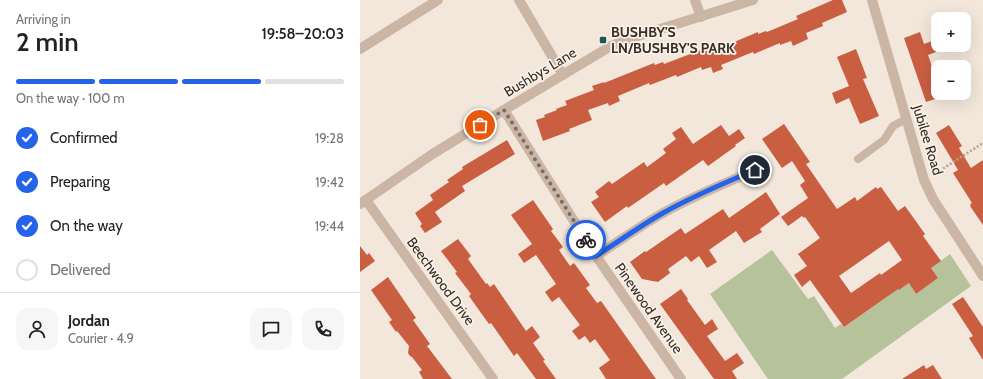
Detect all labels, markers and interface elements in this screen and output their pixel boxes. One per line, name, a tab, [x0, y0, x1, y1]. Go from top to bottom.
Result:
text: Arriving in	[16, 11, 71, 27]
map controls	[931, 12, 971, 100]
button: +	[931, 12, 971, 52]
place label: BUSHBY'S LN/BUSHBY'S PARK	[611, 23, 735, 57]
text: 19:58–20:03	[261, 25, 344, 43]
text: 2 min	[16, 26, 79, 58]
marker: BUSHBY'S LN/BUSHBY'S PARK	[598, 35, 608, 45]
street label: Bushbys Lane	[501, 43, 579, 101]
button: −	[931, 60, 971, 100]
text: On the way · 100 m	[16, 90, 125, 106]
street label: Jubilee Road	[908, 102, 947, 177]
pin	[463, 108, 497, 142]
icon: bag	[469, 114, 491, 136]
icon: check	[16, 127, 38, 149]
text: Confirmed	[50, 129, 118, 147]
text: 19:28	[315, 130, 344, 146]
pin	[738, 153, 772, 187]
icon: home	[744, 159, 766, 181]
icon: check	[16, 171, 38, 193]
text: Preparing	[50, 173, 110, 191]
text: 19:42	[315, 174, 344, 190]
icon: check	[16, 215, 38, 237]
text: On the way	[50, 217, 123, 235]
text: 19:44	[315, 218, 344, 234]
courier	[566, 220, 606, 260]
icon: bike	[575, 229, 597, 251]
street label: Beechwood Drive	[403, 234, 479, 328]
street label: Pinewood Avenue	[611, 259, 687, 357]
text: Delivered	[50, 261, 111, 279]
button: person	[16, 308, 58, 350]
button: chat	[250, 308, 292, 350]
button: phone	[302, 308, 344, 350]
text: Jordan	[68, 312, 110, 330]
text: Courier · 4.9	[68, 330, 134, 346]

